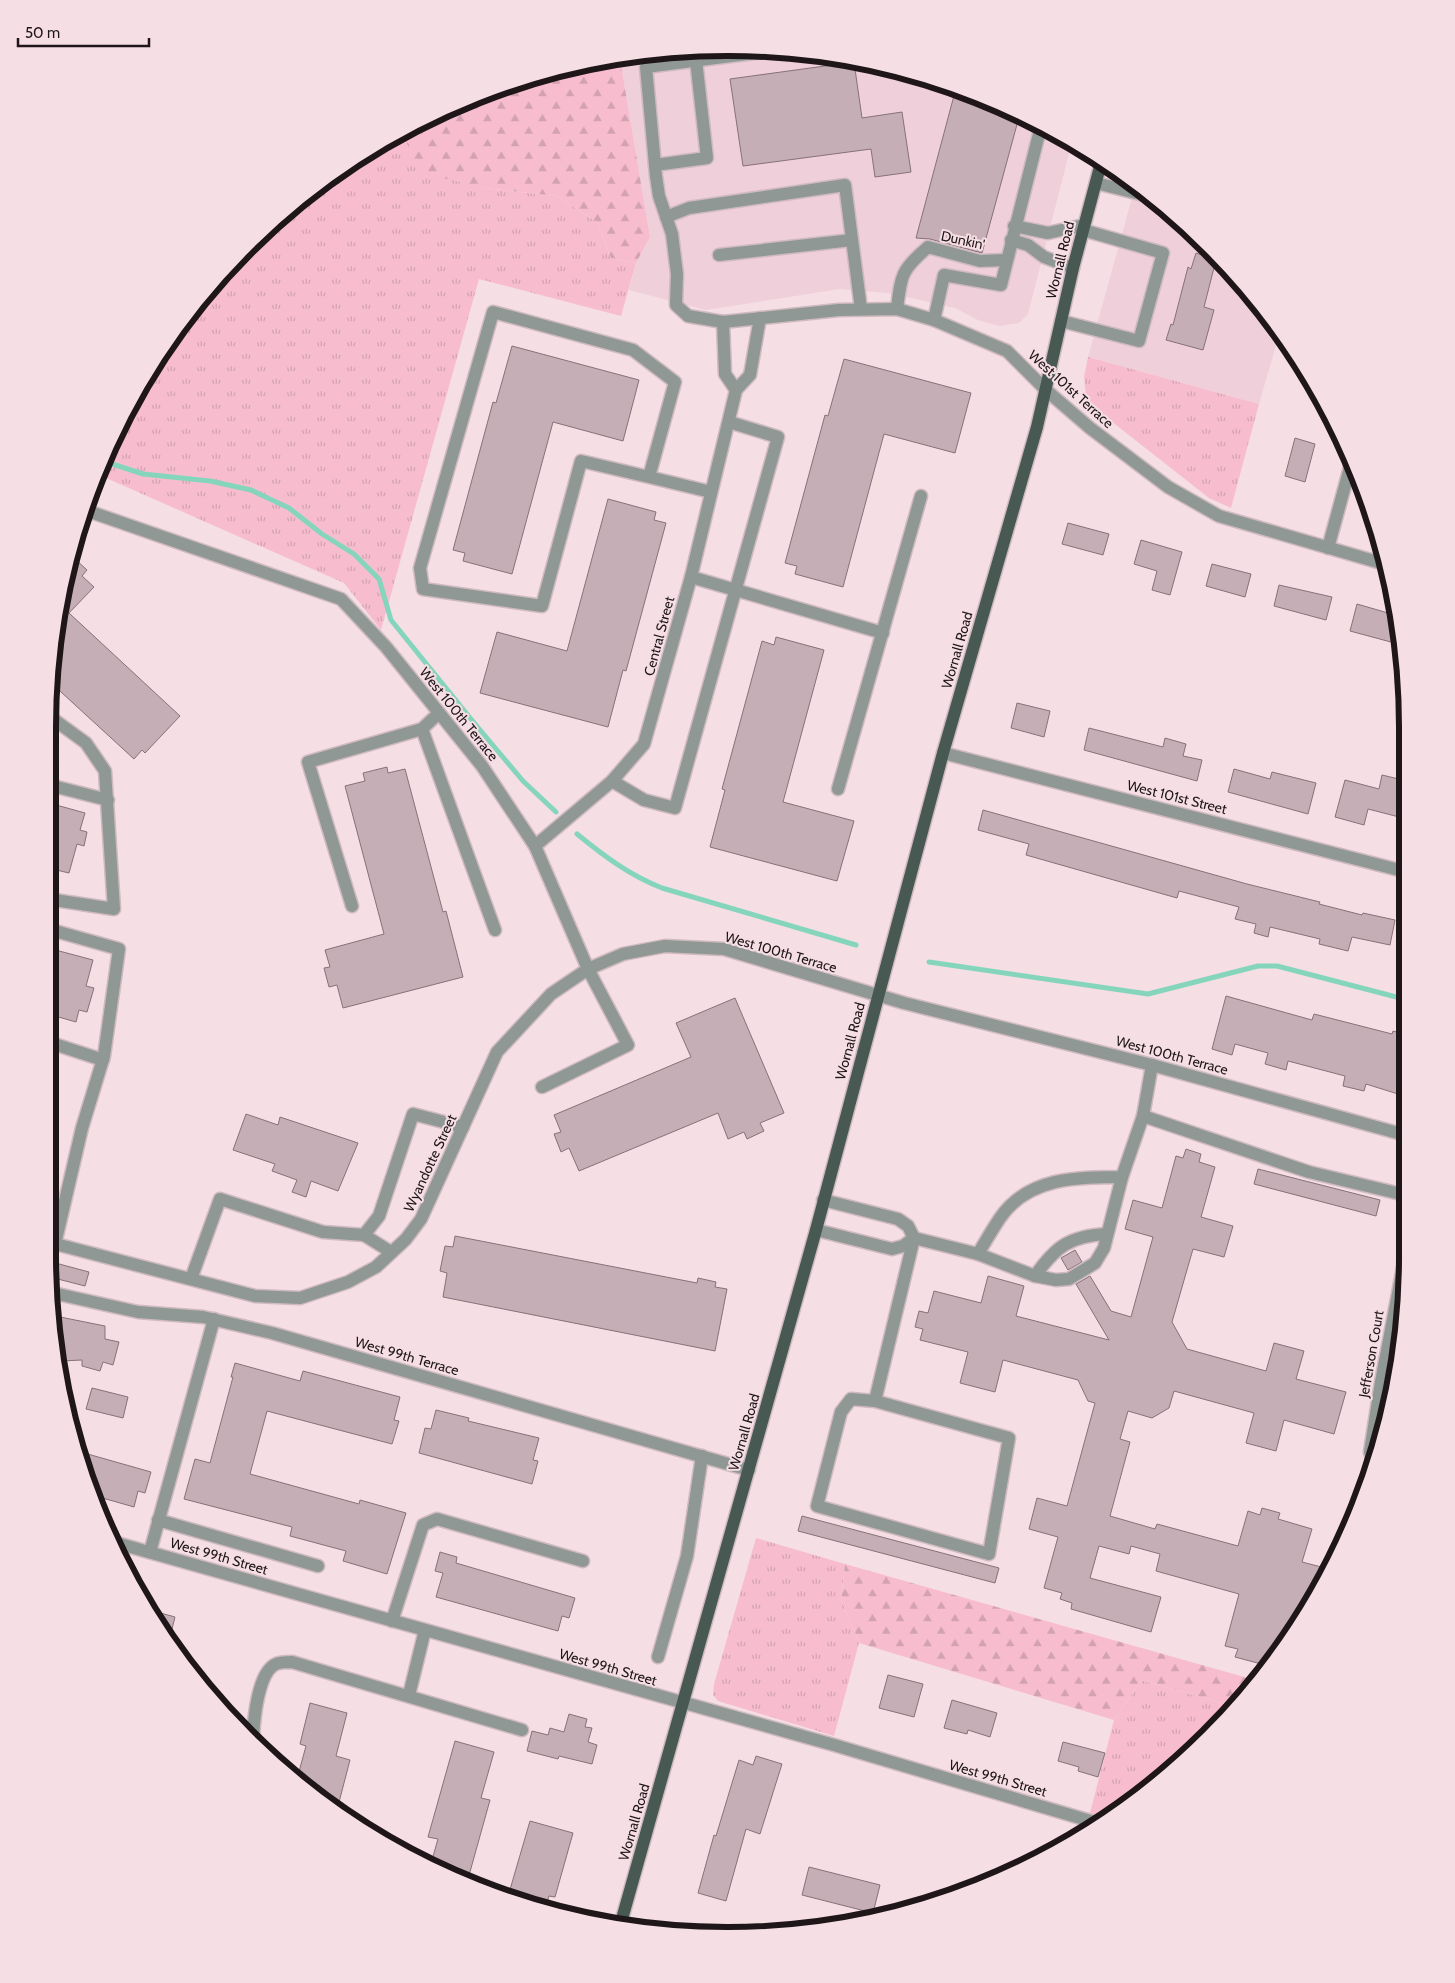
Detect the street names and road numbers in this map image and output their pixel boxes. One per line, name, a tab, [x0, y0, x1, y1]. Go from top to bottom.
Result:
street label: Wornall Road	[1042, 219, 1078, 301]
street label: Dunkin'	[939, 227, 987, 253]
street label: West 101st Terrace	[1025, 346, 1117, 432]
street label: Central Street	[640, 594, 678, 678]
street label: Wornall Road	[937, 609, 977, 691]
street label: West 100th Terrace	[416, 663, 502, 765]
street label: West 101st Street	[1125, 776, 1229, 818]
street label: West 100th Terrace	[723, 927, 839, 977]
street label: Wornall Road	[831, 1000, 869, 1082]
street label: West 100th Terrace	[1114, 1031, 1230, 1079]
street label: Wyandotte Street	[400, 1111, 461, 1215]
street label: Jefferson Court	[1354, 1309, 1388, 1400]
street label: West 99th Terrace	[353, 1333, 461, 1379]
street label: Wornall Road	[724, 1391, 764, 1473]
street label: West 99th Street	[168, 1533, 270, 1579]
street label: West 99th Street	[557, 1644, 659, 1690]
street label: West 99th Street	[947, 1755, 1049, 1801]
street label: Wornall Road	[614, 1781, 654, 1863]

